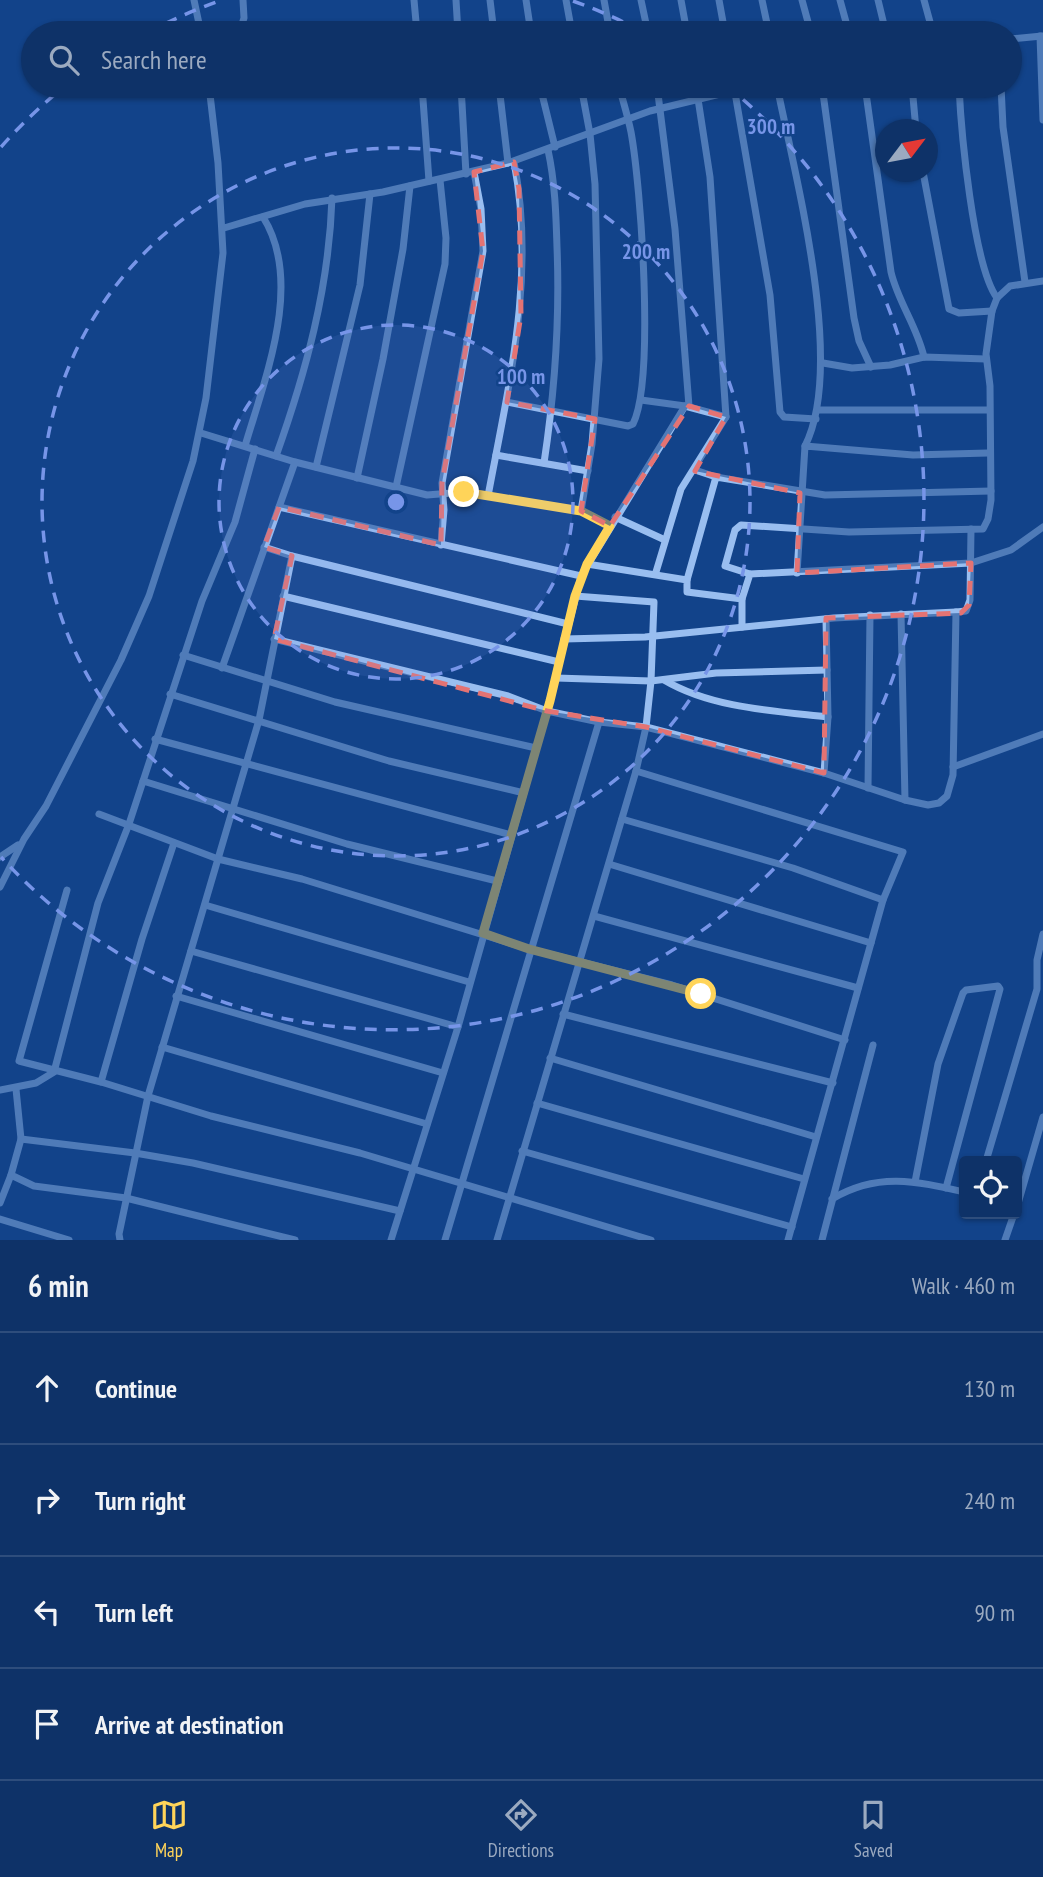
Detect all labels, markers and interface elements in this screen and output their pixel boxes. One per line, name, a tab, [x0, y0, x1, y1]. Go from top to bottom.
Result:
search box	[21, 21, 1022, 98]
icon: search	[45, 41, 83, 79]
text: Search here	[101, 43, 207, 76]
text: 300 m	[747, 113, 795, 140]
north arrow	[875, 119, 938, 182]
text: 200 m	[622, 238, 670, 265]
text: 100 m	[497, 363, 545, 390]
route end	[448, 476, 479, 507]
centre of rings	[384, 490, 408, 514]
route start	[685, 978, 716, 1009]
map controls	[959, 1156, 1022, 1219]
button: locate	[959, 1156, 1022, 1219]
text: 6 min	[28, 1266, 89, 1305]
text: Walk · 460 m	[912, 1271, 1015, 1300]
icon: ahead	[28, 1369, 66, 1407]
text: Continue	[95, 1372, 177, 1405]
text: 130 m	[964, 1374, 1015, 1403]
icon: right	[28, 1481, 66, 1519]
text: Turn right	[95, 1484, 186, 1517]
text: 240 m	[964, 1486, 1015, 1515]
icon: left	[28, 1593, 66, 1631]
text: Turn left	[95, 1596, 173, 1629]
text: 90 m	[974, 1598, 1015, 1627]
icon: arrive	[28, 1705, 66, 1743]
text: Arrive at destination	[95, 1708, 284, 1741]
tab: Map	[150, 1796, 188, 1862]
tab: Directions	[488, 1796, 554, 1862]
tab: Saved	[854, 1796, 893, 1862]

